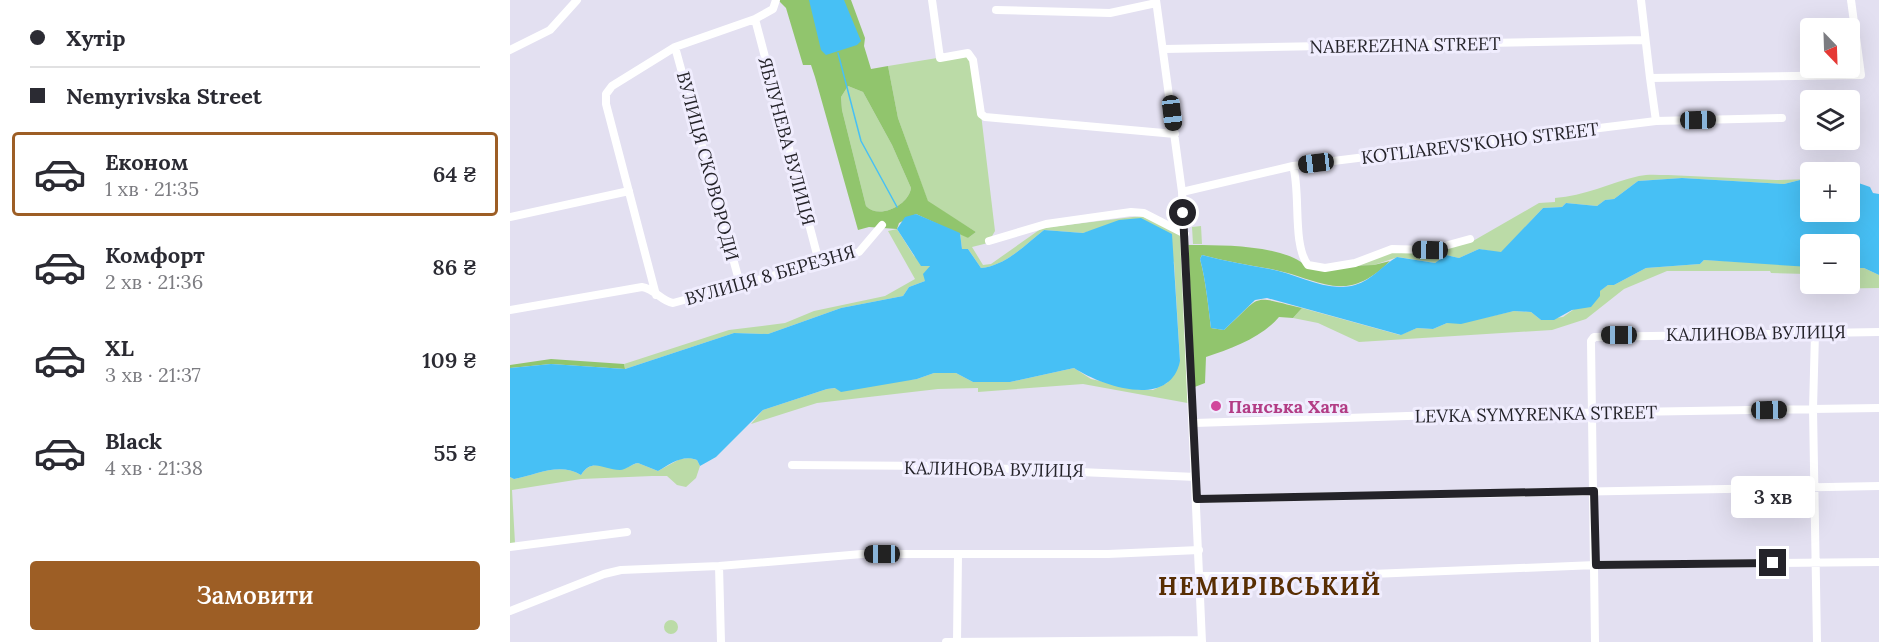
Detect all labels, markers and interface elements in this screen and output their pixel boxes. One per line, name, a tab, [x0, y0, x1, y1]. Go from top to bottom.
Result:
north arrow	[1800, 18, 1860, 78]
map controls	[1800, 18, 1860, 294]
text: Хутір	[66, 24, 125, 52]
street label: NABEREZHNA STREET	[1309, 32, 1501, 58]
street label: ЯБЛУНЕВА ВУЛИЦЯ	[753, 54, 821, 228]
street label: ВУЛИЦЯ СКОВОРОДИ	[672, 69, 744, 263]
text: Nemyrivska Street	[66, 82, 262, 110]
button: layers	[1800, 90, 1860, 150]
car	[1161, 94, 1183, 132]
car	[1680, 111, 1716, 129]
street label: KOTLIAREVS'KOHO STREET	[1360, 117, 1601, 169]
icon: car	[33, 147, 87, 201]
text: Економ	[105, 148, 188, 176]
car	[1297, 152, 1335, 174]
text: 64 ₴	[433, 160, 477, 188]
button: +	[1800, 162, 1860, 222]
text: 1 хв · 21:35	[105, 176, 199, 201]
route start	[1169, 199, 1196, 226]
button: −	[1800, 234, 1860, 294]
icon: car	[33, 240, 87, 294]
street label: ВУЛИЦЯ 8 БЕРЕЗНЯ	[682, 240, 858, 310]
text: Комфорт	[105, 241, 205, 269]
car	[1412, 241, 1448, 259]
text: 86 ₴	[432, 253, 477, 281]
text: 2 хв · 21:36	[105, 269, 203, 294]
street label: КАЛИНОВА ВУЛИЦЯ	[1666, 320, 1846, 346]
car	[1601, 326, 1637, 344]
icon: car	[33, 333, 87, 387]
text: XL	[105, 334, 134, 362]
text: 109 ₴	[422, 346, 477, 374]
text: 3 хв · 21:37	[105, 362, 201, 387]
place label: Панська Хата	[1228, 395, 1349, 418]
marker: Панська Хата	[1209, 399, 1223, 413]
street label: LEVKA SYMYRENKA STREET	[1415, 400, 1658, 428]
car	[1751, 401, 1787, 419]
icon: car	[33, 426, 87, 480]
text: Black	[105, 427, 162, 455]
text: 55 ₴	[434, 439, 477, 467]
text: 4 хв · 21:38	[105, 455, 203, 480]
street label: КАЛИНОВА ВУЛИЦЯ	[904, 456, 1084, 482]
callout: 3 хв	[1731, 476, 1815, 518]
text: 3 хв	[1754, 484, 1792, 509]
car	[864, 545, 900, 563]
route end	[1759, 549, 1786, 576]
button: Замовити	[30, 561, 480, 630]
district label: НЕМИРІВСЬКИЙ	[1158, 571, 1382, 602]

